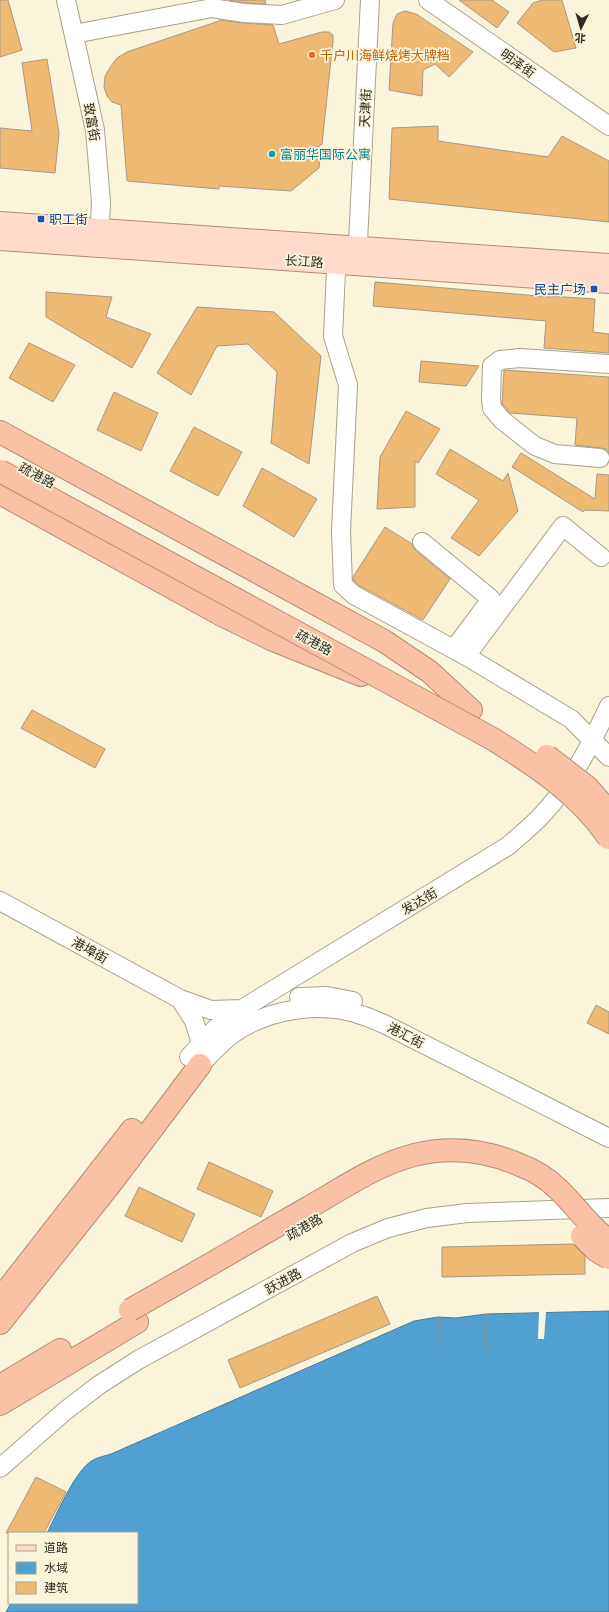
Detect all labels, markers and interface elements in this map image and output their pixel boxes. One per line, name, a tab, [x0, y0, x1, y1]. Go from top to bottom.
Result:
north arrow	[561, 8, 601, 48]
text: 北	[574, 32, 586, 45]
street label: 明泽街	[497, 45, 539, 81]
place label: 千户川海鲜烧烤大牌档	[320, 47, 450, 63]
marker: 千户川海鲜烧烤大牌档	[307, 50, 317, 60]
street label: 天津街	[356, 88, 374, 128]
street label: 致富街	[81, 101, 103, 143]
place label: 富丽华国际公寓	[280, 146, 371, 162]
marker: 富丽华国际公寓	[267, 149, 277, 159]
place label: 职工街	[49, 211, 88, 227]
marker: 职工街	[36, 214, 46, 224]
street label: 长江路	[284, 252, 324, 270]
place label: 民主广场	[534, 281, 586, 297]
marker: 民主广场	[589, 284, 599, 294]
street label: 疏港路	[16, 459, 58, 491]
street label: 疏港路	[293, 626, 335, 658]
street label: 发达街	[398, 884, 440, 918]
street label: 港埠街	[69, 934, 111, 966]
street label: 港汇街	[385, 1019, 427, 1051]
street label: 疏港路	[283, 1210, 325, 1244]
street label: 跃进路	[262, 1265, 304, 1297]
legend	[8, 1532, 138, 1604]
text: 道路	[44, 1540, 68, 1554]
text: 水域	[44, 1560, 68, 1574]
text: 建筑	[44, 1580, 68, 1594]

